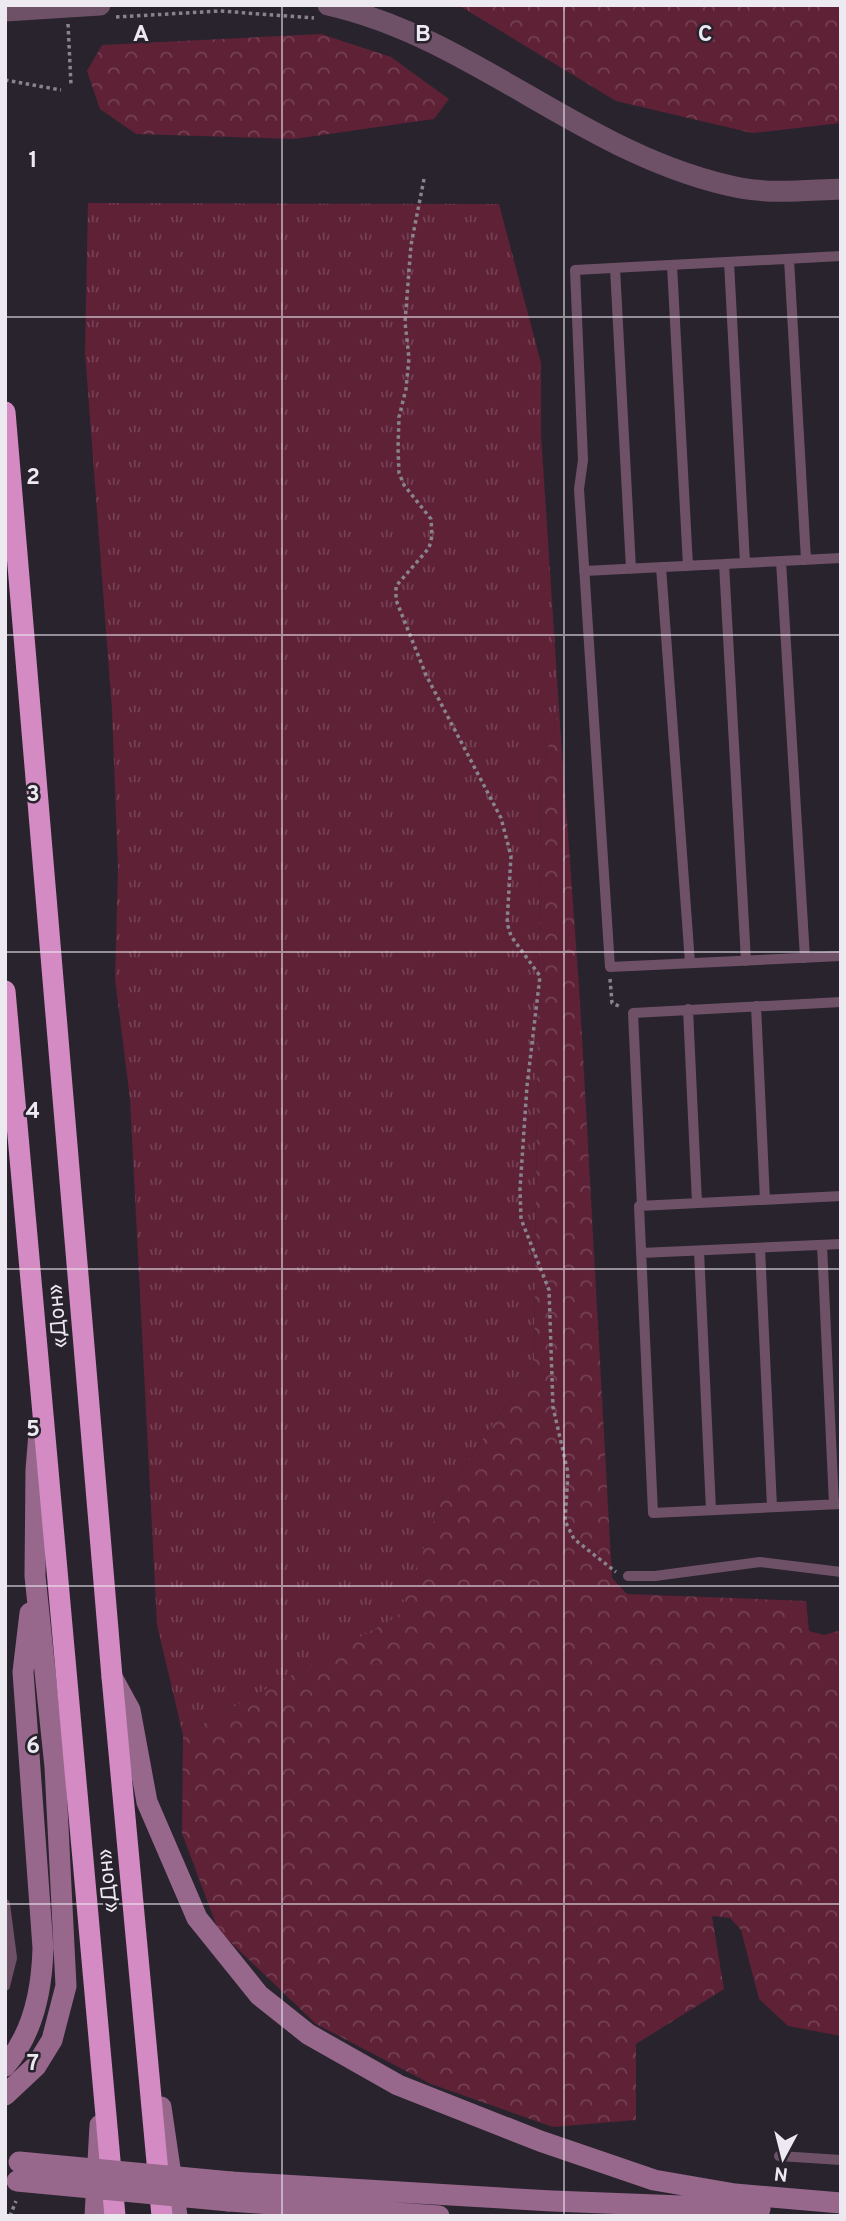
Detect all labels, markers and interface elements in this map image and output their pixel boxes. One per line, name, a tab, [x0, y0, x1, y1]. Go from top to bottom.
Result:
text: A	[133, 21, 149, 50]
text: B	[415, 21, 431, 50]
text: C	[698, 21, 712, 50]
text: 1	[28, 147, 38, 176]
text: 2	[26, 464, 40, 493]
text: 3	[26, 781, 40, 810]
text: 4	[26, 1098, 40, 1127]
street label: «Дон»	[42, 1282, 75, 1349]
text: 5	[26, 1416, 40, 1445]
text: 6	[26, 1733, 40, 1762]
street label: «Дон»	[92, 1847, 125, 1914]
text: 7	[27, 2050, 39, 2079]
north arrow	[748, 2123, 818, 2193]
text: N	[773, 2160, 789, 2186]

